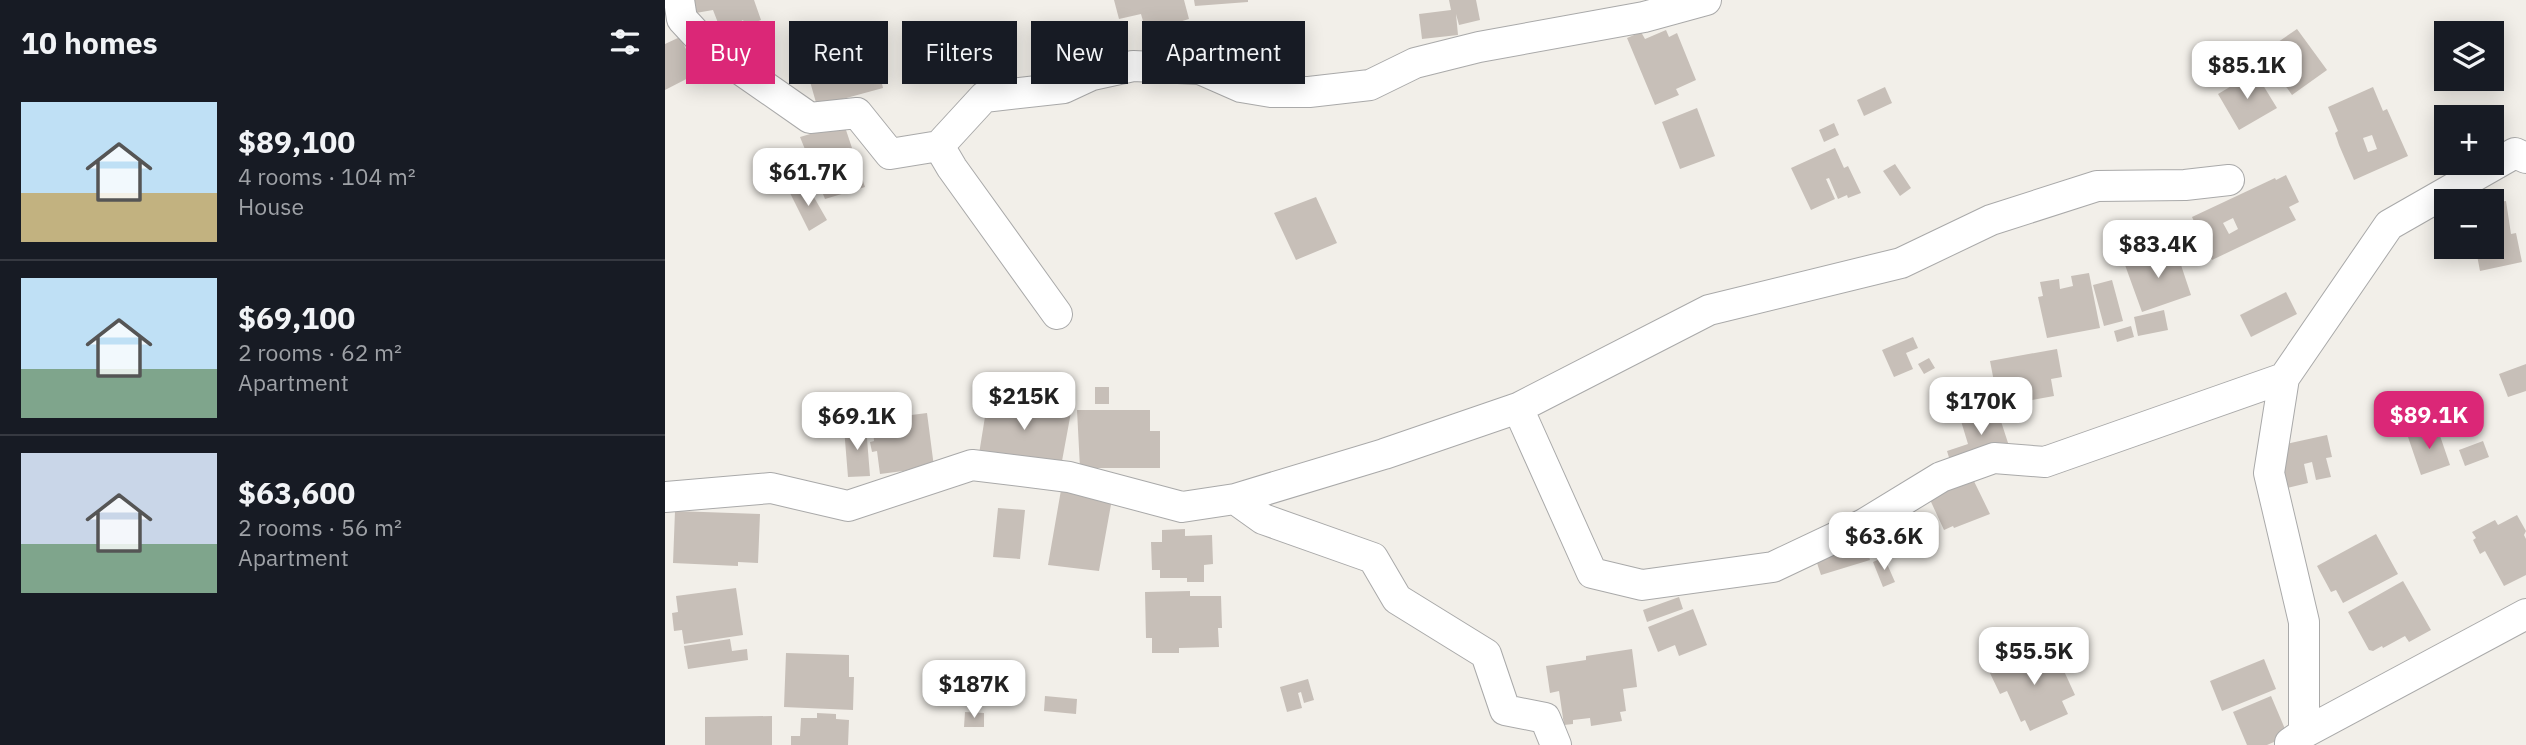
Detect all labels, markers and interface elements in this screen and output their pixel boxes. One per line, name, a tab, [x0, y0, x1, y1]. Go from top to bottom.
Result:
chip: Buy	[686, 21, 775, 84]
chip: Rent	[789, 21, 888, 84]
chip: Filters	[902, 21, 1017, 84]
chip: New	[1031, 21, 1128, 84]
chip: Apartment	[1142, 21, 1305, 84]
map controls	[2434, 21, 2504, 259]
button: layers	[2434, 21, 2504, 91]
text: 10 homes	[21, 23, 158, 62]
icon: filters	[606, 23, 644, 61]
pin: $85.1K	[2190, 42, 2304, 101]
text: $85.1K	[2208, 49, 2286, 79]
button: +	[2434, 105, 2504, 175]
text: $89,100	[238, 122, 355, 161]
icon: home	[77, 130, 161, 214]
pin: $61.7K	[751, 148, 865, 208]
text: $61.7K	[769, 156, 847, 186]
text: 4 rooms · 104 m²	[238, 161, 416, 191]
button: −	[2434, 189, 2504, 259]
text: House	[238, 191, 304, 221]
pin: $83.4K	[2101, 220, 2215, 280]
text: $83.4K	[2119, 228, 2197, 258]
text: $69,100	[238, 298, 355, 337]
icon: home	[77, 306, 161, 390]
text: 2 rooms · 62 m²	[238, 337, 402, 367]
text: Apartment	[238, 367, 349, 397]
pin: $215K	[975, 372, 1073, 432]
pin: $170K	[1932, 378, 2030, 437]
text: $215K	[988, 380, 1060, 410]
text: $170K	[1945, 385, 2017, 415]
pin: $69.1K	[800, 392, 914, 452]
pin: $89.1K	[2372, 392, 2486, 451]
text: $89.1K	[2390, 399, 2468, 429]
text: $69.1K	[818, 400, 896, 430]
text: $63,600	[238, 473, 355, 512]
icon: home	[77, 481, 161, 565]
text: 2 rooms · 56 m²	[238, 512, 402, 542]
pin: $63.6K	[1827, 512, 1941, 572]
text: $63.6K	[1845, 520, 1923, 550]
text: Apartment	[238, 542, 349, 572]
pin: $55.5K	[1977, 628, 2091, 687]
text: $55.5K	[1995, 635, 2073, 665]
pin: $187K	[925, 660, 1023, 720]
text: $187K	[938, 668, 1010, 698]

